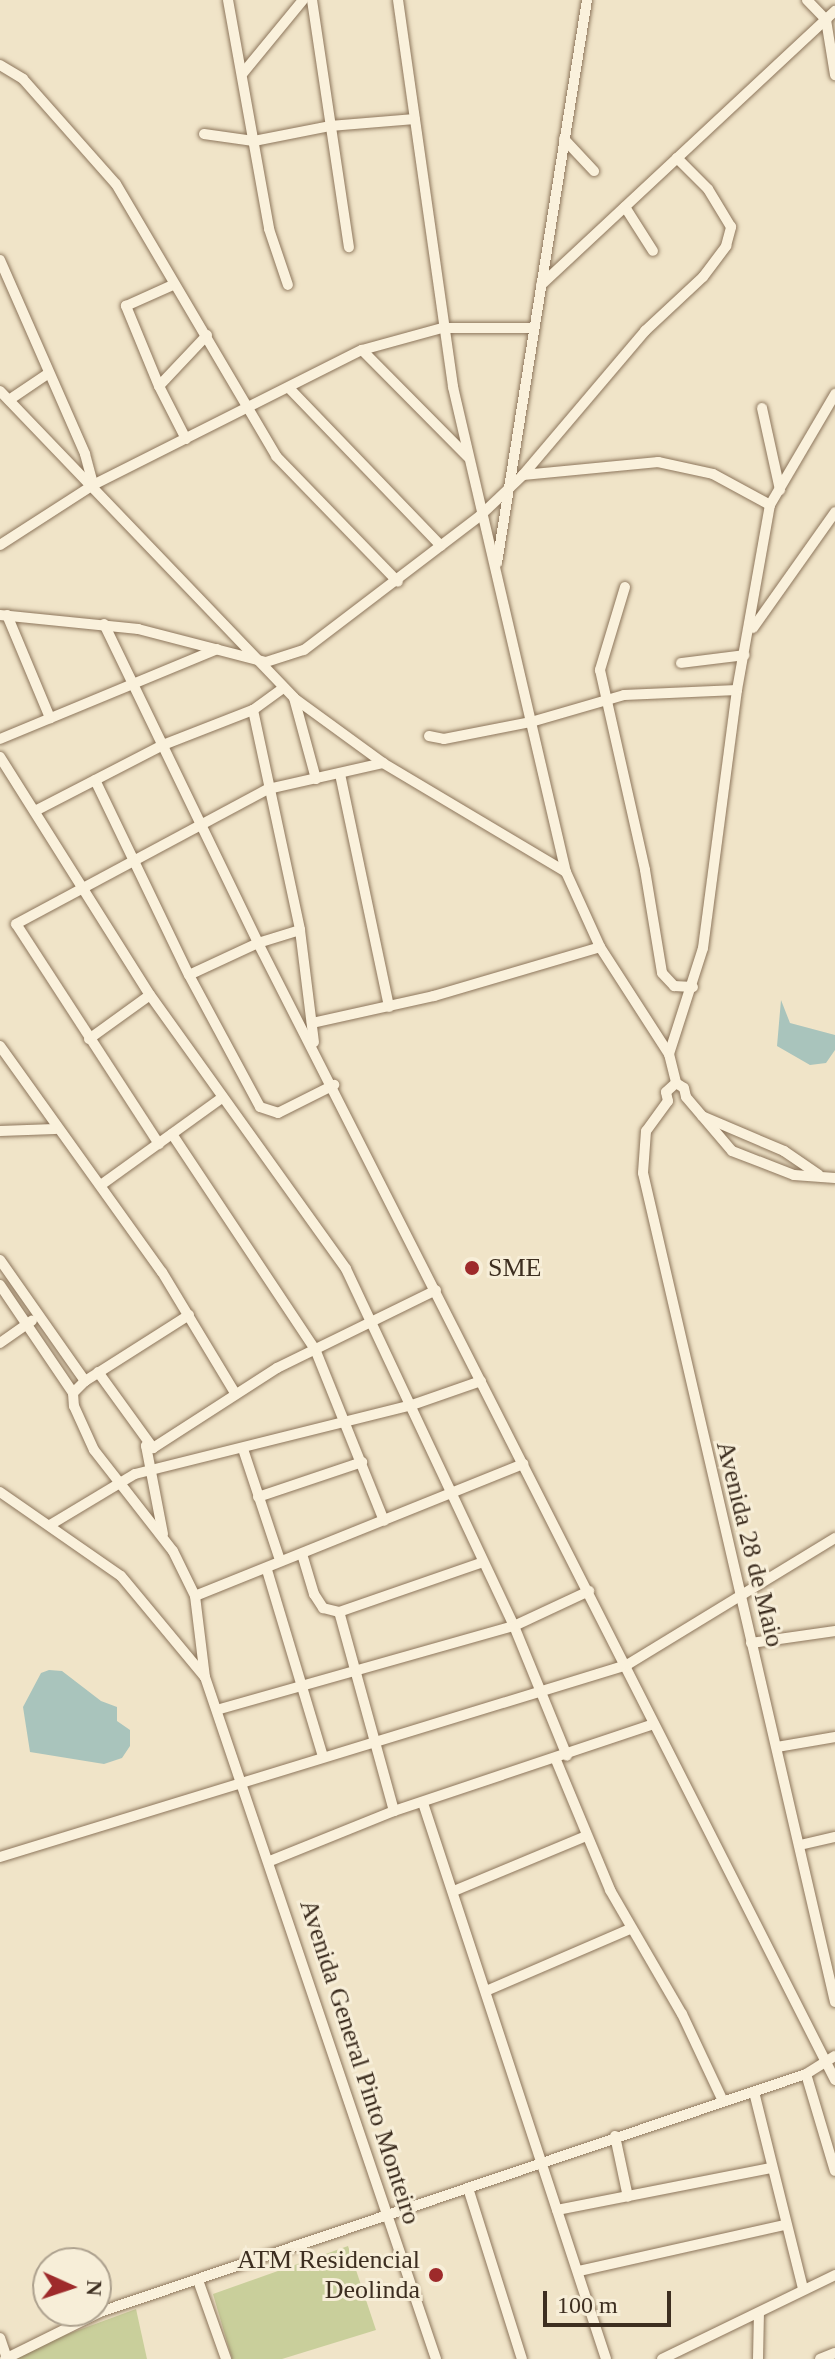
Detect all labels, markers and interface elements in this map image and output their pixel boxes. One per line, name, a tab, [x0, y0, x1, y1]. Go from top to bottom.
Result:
place label: SME	[488, 1252, 541, 1284]
marker: SME	[463, 1259, 481, 1277]
street label: Avenida 28 de Maio	[709, 1438, 791, 1650]
street label: Avenida General Pinto Monteiro	[293, 1896, 427, 2228]
place label: ATM Residencial Deolinda	[237, 2244, 420, 2306]
north arrow	[32, 2247, 112, 2327]
marker: ATM Residencial Deolinda	[427, 2266, 445, 2284]
scale bar	[547, 2275, 675, 2325]
text: N	[82, 2280, 107, 2297]
text: 100 m	[557, 2292, 618, 2318]

